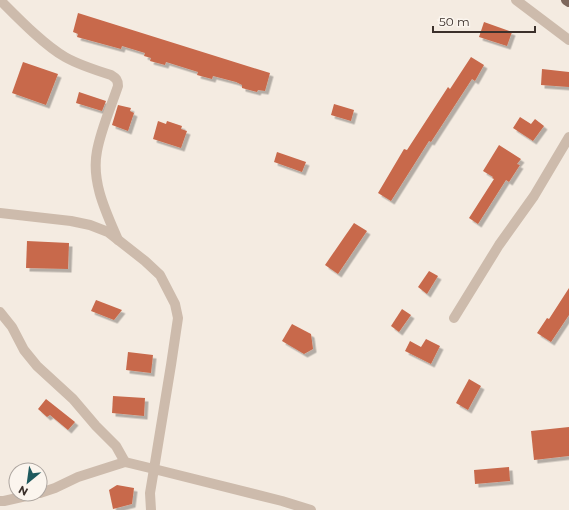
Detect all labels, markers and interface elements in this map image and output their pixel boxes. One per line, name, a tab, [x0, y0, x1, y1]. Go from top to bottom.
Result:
scale bar	[433, 8, 535, 34]
text: 50 m	[439, 14, 470, 29]
north arrow	[8, 462, 48, 502]
text: N	[16, 482, 30, 499]

